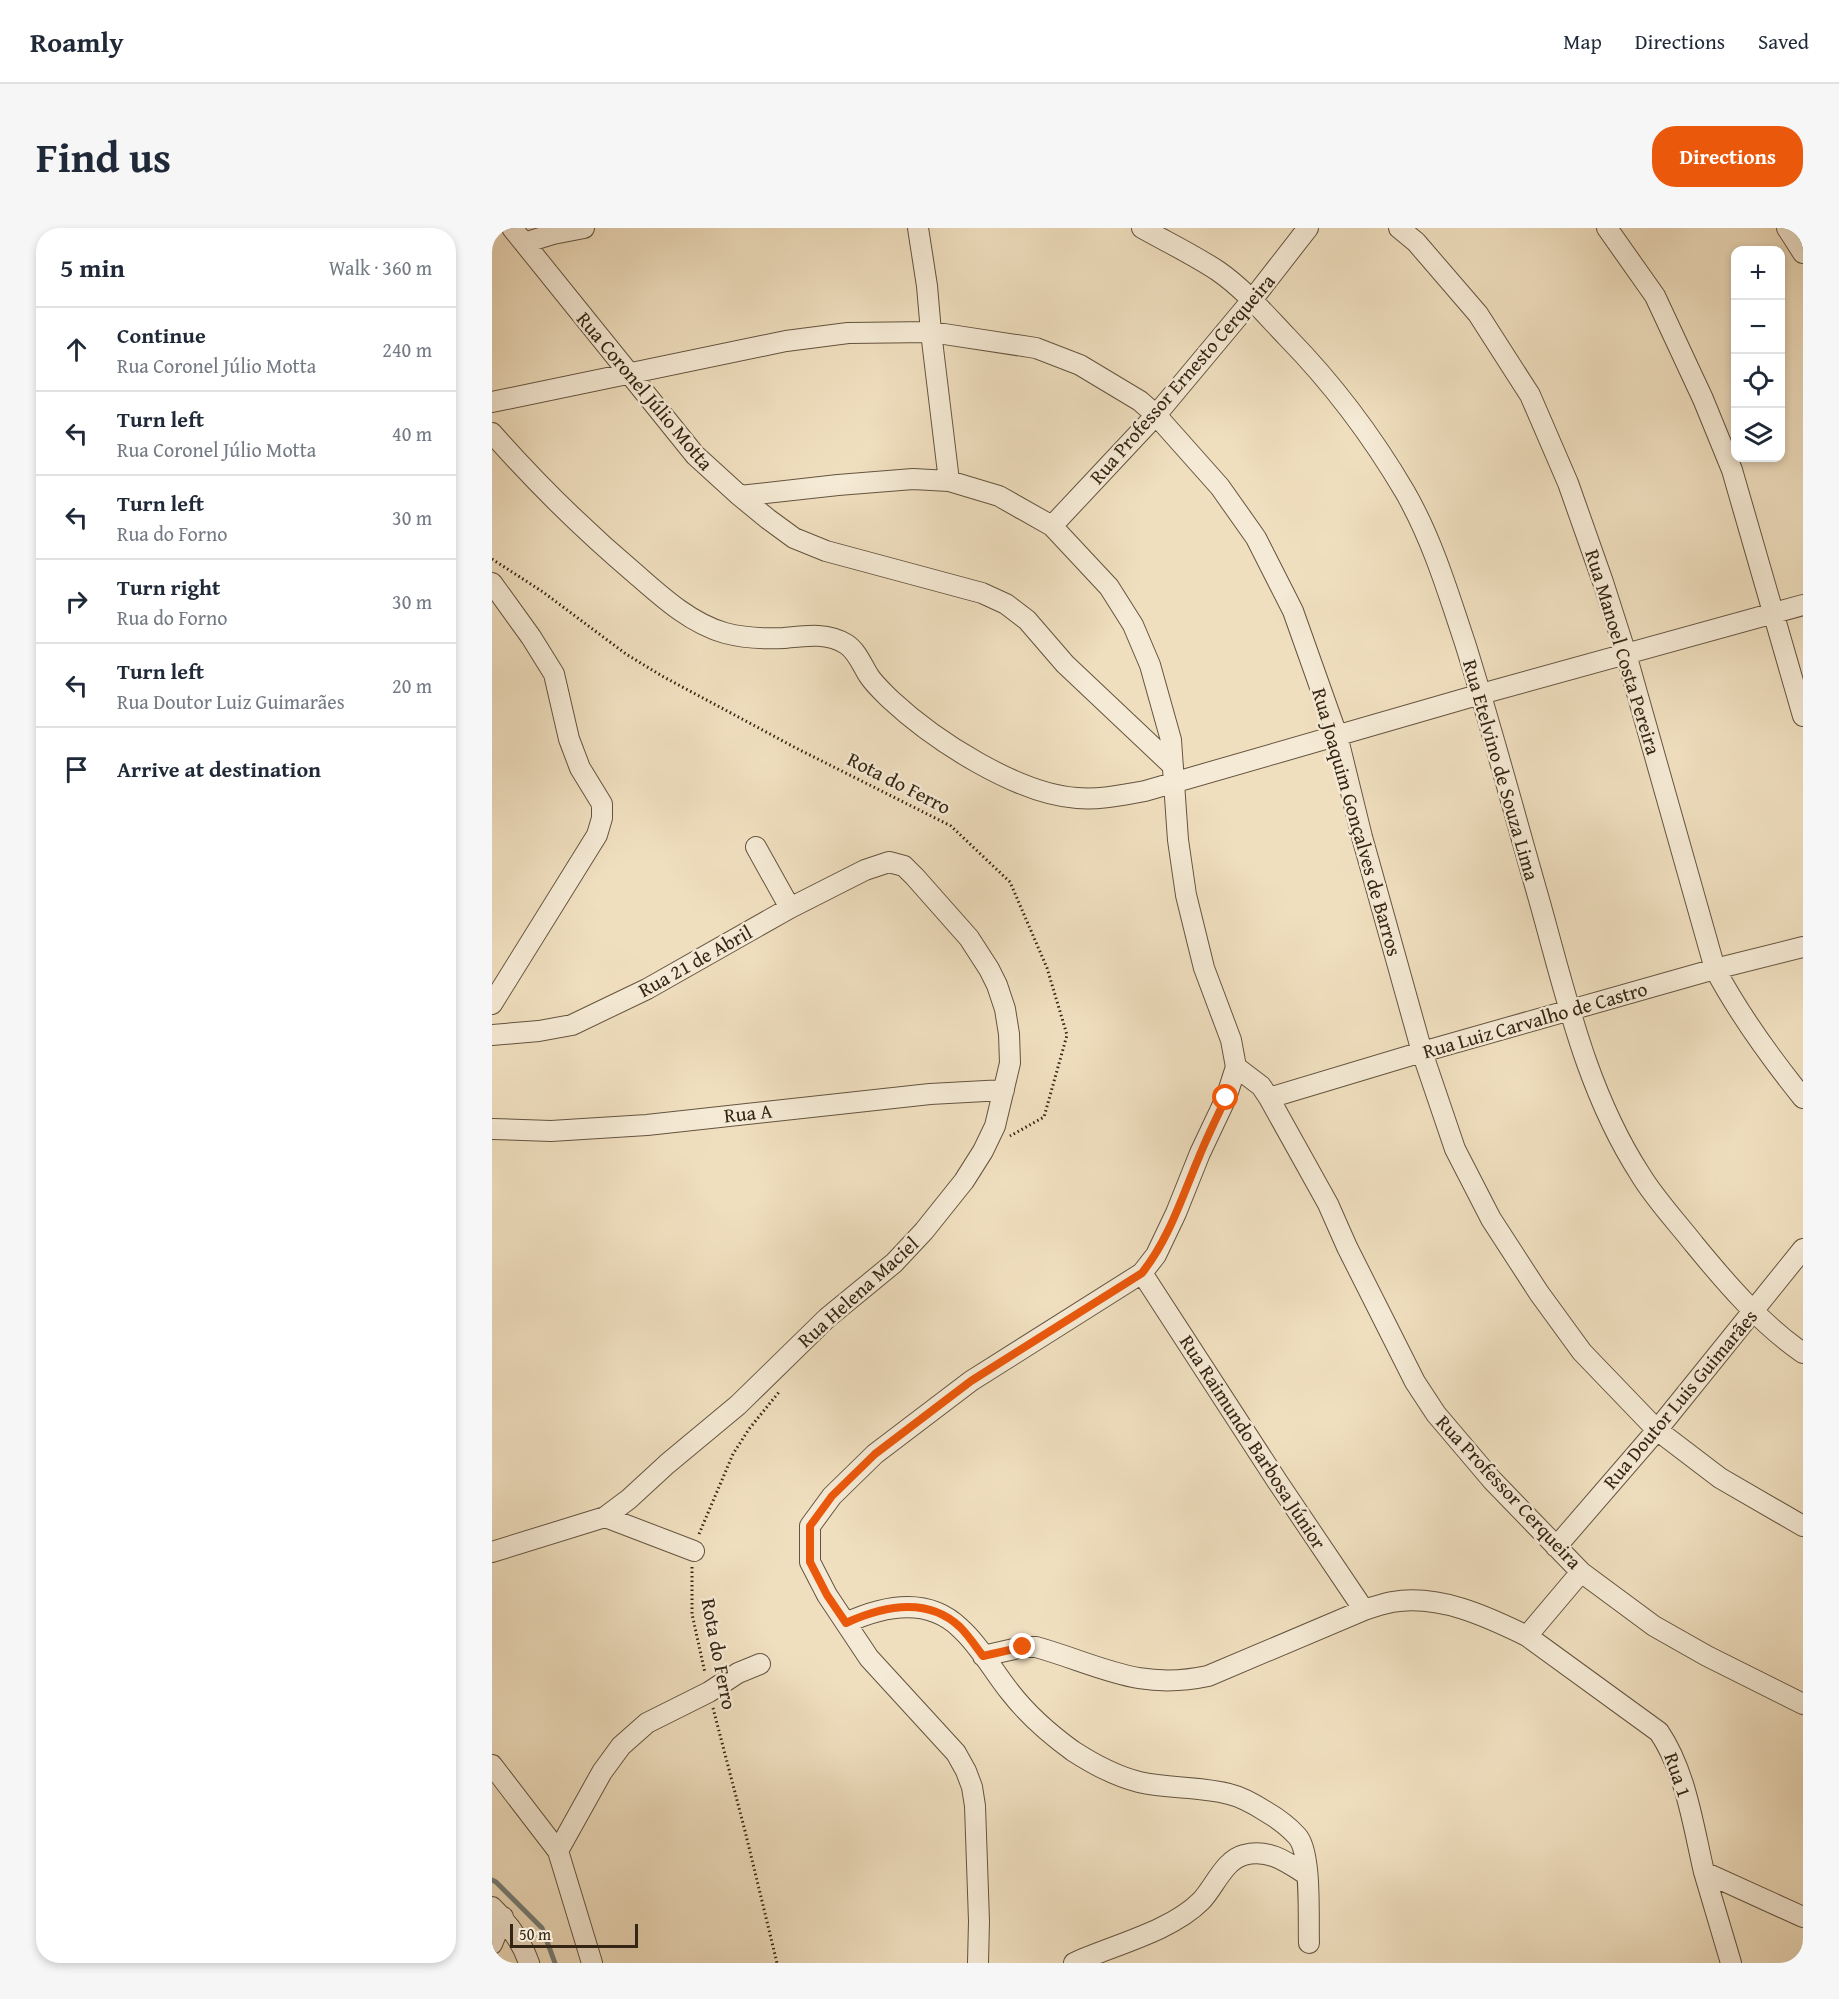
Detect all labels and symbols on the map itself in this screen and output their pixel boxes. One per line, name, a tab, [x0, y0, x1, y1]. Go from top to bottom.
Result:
street label: Rua Professor Ernesto Cerqueira	[1082, 267, 1282, 490]
street label: Rua Coronel Júlio Motta	[570, 305, 721, 477]
street label: Rua Manoel Costa Pereira	[1578, 546, 1669, 759]
street label: Rua Etelvino de Souza Lima	[1456, 656, 1547, 884]
street label: Rua Joaquim Gonçalves de Barros	[1305, 684, 1410, 959]
street label: Rota do Ferro	[842, 744, 956, 821]
street label: Rua 21 de Abril	[633, 917, 757, 1004]
street label: Rua Luiz Carvalho de Castro	[1419, 974, 1651, 1066]
route start	[1212, 1084, 1238, 1110]
street label: Rua A	[722, 1096, 773, 1129]
street label: Rua Helena Maciel	[791, 1229, 925, 1354]
street label: Rua Doutor Luis Guimarães	[1596, 1302, 1764, 1495]
street label: Rua Raimundo Barbosa Júnior	[1173, 1329, 1334, 1555]
street label: Rua Professor Cerqueira	[1430, 1408, 1589, 1576]
street label: Rota do Ferro	[695, 1596, 744, 1712]
route end	[1009, 1633, 1035, 1659]
street label: Rua 1	[1657, 1748, 1700, 1801]
scale bar	[510, 1921, 638, 1948]

